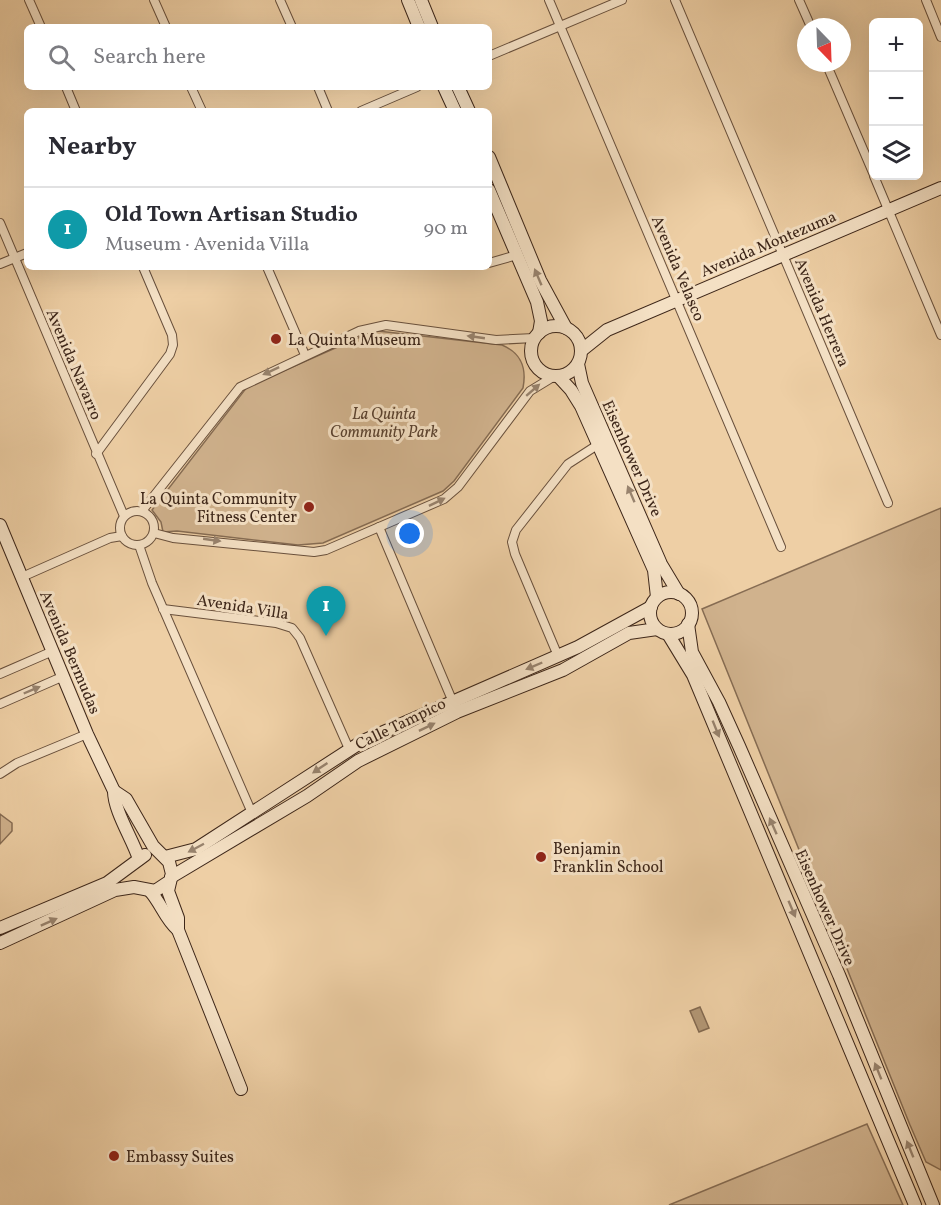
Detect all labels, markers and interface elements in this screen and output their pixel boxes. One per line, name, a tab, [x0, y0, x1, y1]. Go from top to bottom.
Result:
north arrow	[797, 18, 851, 72]
map controls	[869, 18, 923, 180]
button: +	[869, 18, 923, 72]
search box	[24, 24, 492, 90]
icon: search	[45, 41, 78, 74]
text: Search here	[93, 42, 206, 73]
button: −	[869, 72, 923, 126]
button: layers	[869, 126, 923, 180]
text: Nearby	[48, 129, 137, 165]
text: Old Town Artisan Studio	[105, 200, 358, 231]
street label: Avenida Montezuma	[697, 206, 840, 283]
street label: Avenida Velasco	[645, 213, 709, 325]
text: 1	[63, 215, 72, 243]
text: 90 m	[424, 215, 468, 243]
text: Museum · Avenida Villa	[105, 231, 309, 259]
street label: Avenida Herrera	[788, 255, 854, 371]
one-way arrow	[534, 268, 543, 285]
street label: Avenida Navarro	[40, 306, 106, 424]
place label: La Quinta Museum	[288, 330, 421, 352]
marker: La Quinta Museum	[269, 332, 283, 346]
one-way arrow	[467, 332, 486, 342]
one-way arrow	[262, 366, 279, 375]
one-way arrow	[525, 384, 540, 397]
street label: Eisenhower Drive	[596, 397, 667, 520]
park label: La Quinta Community Park	[330, 404, 438, 444]
one-way arrow	[626, 484, 636, 502]
place label: La Quinta Community Fitness Center	[140, 489, 297, 529]
one-way arrow	[429, 497, 446, 506]
marker: La Quinta Community Fitness Center	[302, 500, 316, 514]
your location	[395, 519, 424, 548]
one-way arrow	[202, 536, 221, 545]
pin: 1	[306, 586, 346, 636]
street label: Avenida Bermudas	[33, 588, 105, 718]
street label: Avenida Villa	[195, 590, 290, 626]
one-way arrow	[525, 662, 543, 671]
one-way arrow	[23, 685, 41, 694]
street label: Calle Tampico	[352, 693, 450, 756]
one-way arrow	[712, 720, 721, 738]
one-way arrow	[418, 723, 435, 732]
one-way arrow	[313, 762, 329, 774]
one-way arrow	[768, 816, 778, 834]
place label: Benjamin Franklin School	[553, 839, 664, 879]
one-way arrow	[187, 843, 204, 853]
street label: Eisenhower Drive	[789, 846, 860, 969]
marker: Benjamin Franklin School	[534, 850, 548, 864]
one-way arrow	[787, 900, 796, 917]
one-way arrow	[41, 917, 58, 926]
one-way arrow	[873, 1062, 882, 1080]
one-way arrow	[905, 1140, 915, 1158]
place label: Embassy Suites	[126, 1147, 234, 1169]
marker: Embassy Suites	[107, 1149, 121, 1163]

